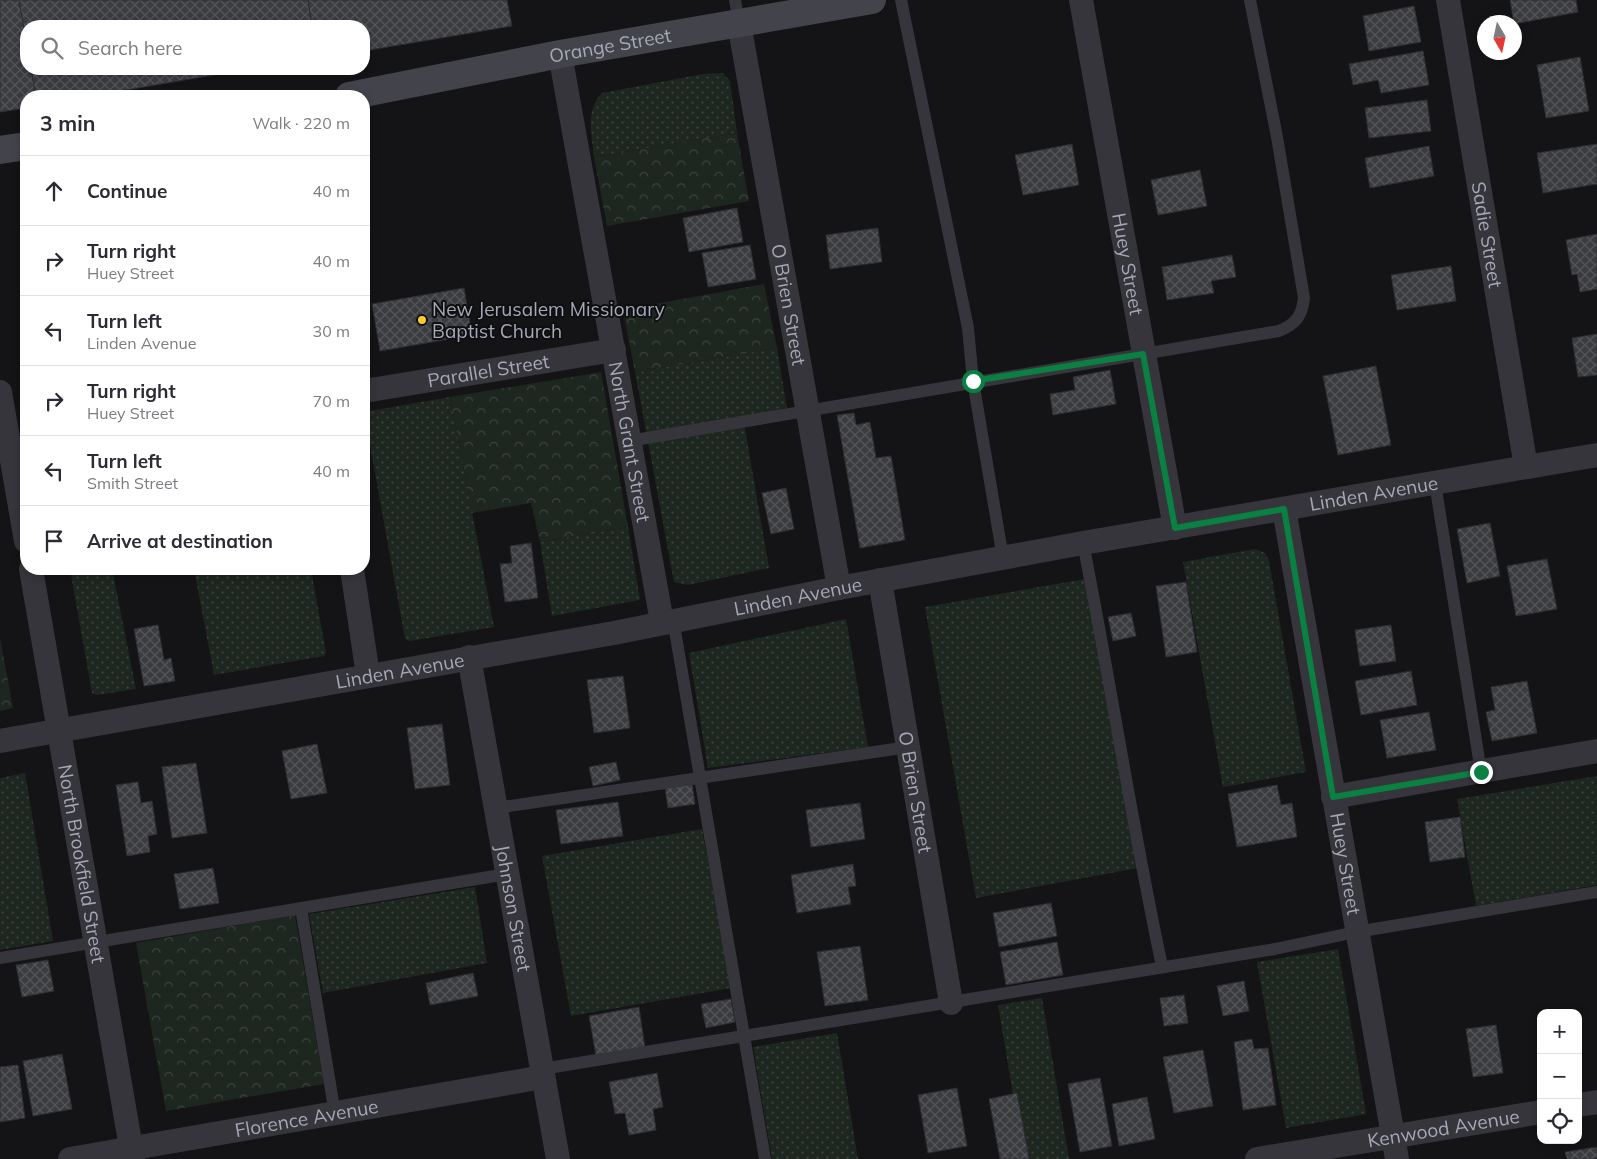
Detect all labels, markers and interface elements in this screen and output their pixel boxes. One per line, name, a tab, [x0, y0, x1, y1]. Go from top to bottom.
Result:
north arrow	[1477, 15, 1522, 60]
search box	[20, 20, 370, 75]
street label: Orange Street	[547, 23, 673, 68]
icon: search	[38, 34, 66, 62]
text: Search here	[78, 36, 182, 60]
text: 3 min	[40, 110, 95, 136]
text: Walk · 220 m	[252, 113, 350, 133]
icon: ahead	[40, 177, 68, 205]
text: Continue	[87, 179, 167, 203]
street label: Sadie Street	[1467, 180, 1508, 290]
text: 40 m	[313, 181, 350, 201]
street label: Huey Street	[1107, 211, 1149, 317]
text: Turn right	[87, 239, 176, 263]
street label: O Brien Street	[766, 242, 811, 368]
icon: right	[40, 247, 68, 275]
text: 40 m	[313, 251, 350, 271]
text: Huey Street	[87, 263, 174, 283]
place label: New Jerusalem Missionary Baptist Church	[432, 297, 665, 343]
text: Turn left	[87, 309, 162, 333]
marker: New Jerusalem Missionary Baptist Church	[416, 314, 428, 326]
icon: left	[40, 317, 68, 345]
text: 30 m	[313, 321, 350, 341]
text: Linden Avenue	[87, 333, 197, 353]
street label: Parallel Street	[426, 349, 551, 392]
street label: North Grant Street	[603, 360, 656, 524]
route start	[962, 370, 985, 393]
text: Turn right	[87, 379, 176, 403]
icon: right	[40, 387, 68, 415]
text: 70 m	[313, 391, 350, 411]
text: Huey Street	[87, 403, 174, 423]
text: Turn left	[87, 449, 162, 473]
icon: left	[40, 457, 68, 485]
text: 40 m	[313, 461, 350, 481]
street label: Linden Avenue	[1308, 470, 1440, 516]
text: Smith Street	[87, 473, 178, 493]
icon: arrive	[40, 527, 68, 555]
text: Arrive at destination	[87, 529, 273, 553]
street label: Linden Avenue	[732, 572, 864, 621]
street label: Linden Avenue	[334, 648, 466, 694]
street label: O Brien Street	[894, 729, 938, 855]
route end	[1470, 761, 1493, 784]
street label: North Brookfield Street	[53, 762, 111, 965]
street label: Huey Street	[1325, 811, 1366, 917]
street label: Johnson Street	[490, 843, 537, 974]
map controls	[1537, 1009, 1582, 1144]
button: +	[1537, 1009, 1582, 1054]
button: −	[1537, 1054, 1582, 1099]
street label: Florence Avenue	[233, 1094, 380, 1142]
button: locate	[1537, 1099, 1582, 1144]
street label: Kenwood Avenue	[1366, 1104, 1521, 1153]

